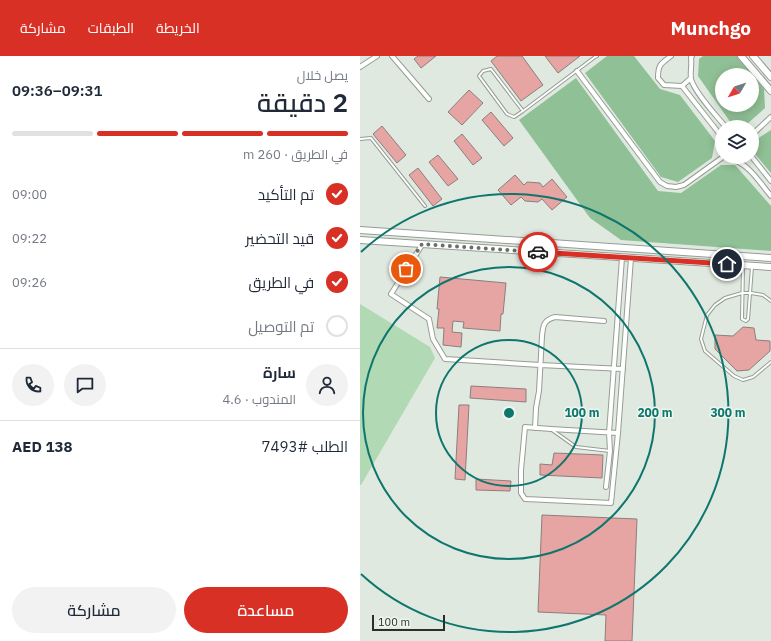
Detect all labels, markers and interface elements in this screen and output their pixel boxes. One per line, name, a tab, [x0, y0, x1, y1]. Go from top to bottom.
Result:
text: Munchgo	[671, 16, 751, 40]
text: مشاركة	[20, 19, 66, 37]
text: الطبقات	[88, 19, 134, 37]
text: الخريطة	[156, 19, 200, 37]
text: يصل خلال	[297, 67, 348, 84]
north arrow	[715, 68, 759, 112]
map controls	[715, 68, 759, 164]
text: 09:31–09:36	[12, 81, 102, 100]
text: 2 دقيقة	[257, 85, 348, 119]
button: layers	[715, 120, 759, 164]
text: في الطريق · 260 m	[243, 146, 348, 163]
icon: check	[326, 183, 348, 205]
text: تم التأكيد	[258, 185, 314, 204]
text: 09:00	[12, 186, 47, 203]
icon: check	[326, 227, 348, 249]
text: قيد التحضير	[246, 229, 314, 248]
text: 09:22	[12, 230, 47, 247]
courier	[518, 232, 558, 272]
icon: car	[527, 241, 549, 263]
pin	[710, 247, 744, 281]
pin	[389, 252, 423, 286]
icon: home	[716, 253, 738, 275]
icon: bag	[395, 258, 417, 280]
icon: check	[326, 271, 348, 293]
text: في الطريق	[249, 273, 314, 292]
text: 09:26	[12, 274, 47, 291]
text: تم التوصيل	[248, 317, 314, 336]
text: سارة	[263, 363, 296, 382]
button: phone	[12, 364, 54, 406]
button: chat	[64, 364, 106, 406]
button: person	[306, 364, 348, 406]
text: المندوب · 4.6	[223, 391, 296, 408]
text: 100 m	[564, 405, 600, 420]
text: 200 m	[637, 405, 673, 420]
text: 300 m	[710, 405, 746, 420]
centre of rings	[502, 406, 516, 420]
text: AED 138	[12, 437, 72, 456]
text: الطلب #7493	[261, 437, 348, 456]
button: مشاركة	[12, 587, 176, 633]
button: مساعدة	[184, 587, 348, 633]
scale bar	[372, 613, 445, 632]
text: 100 m	[378, 615, 410, 629]

